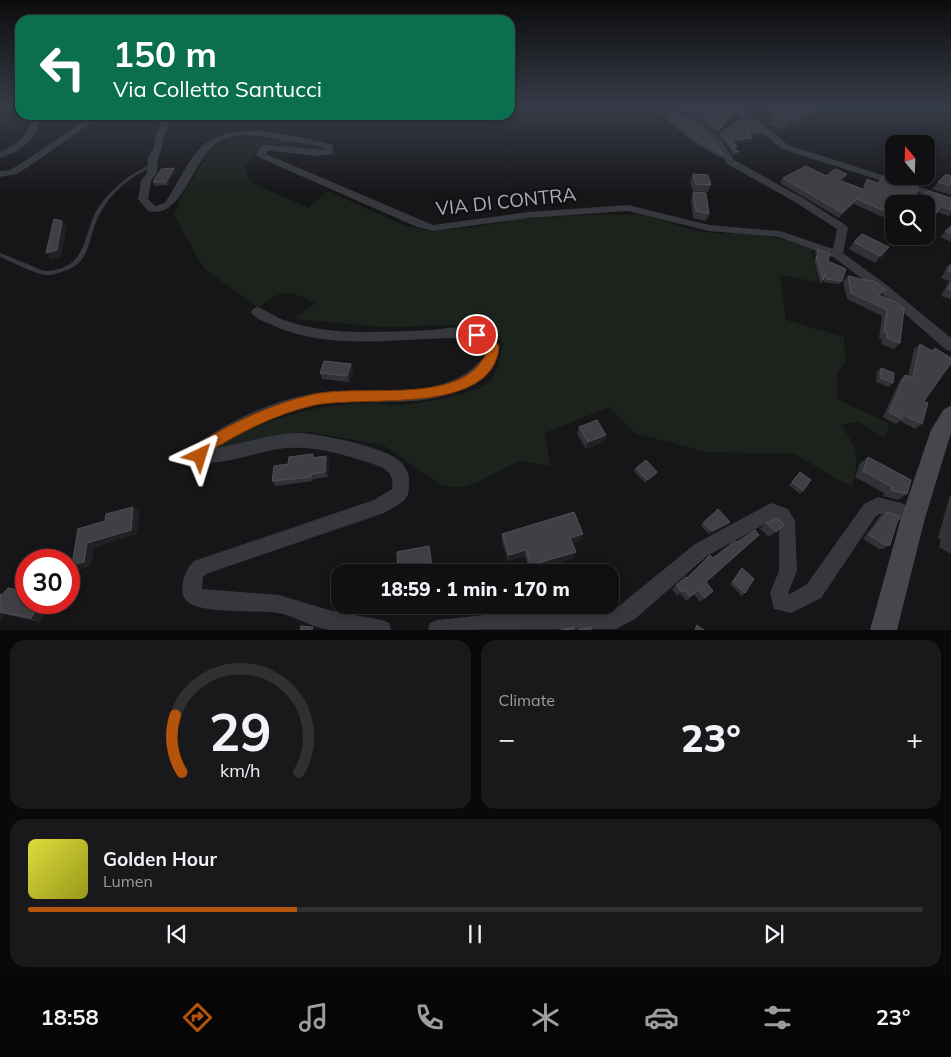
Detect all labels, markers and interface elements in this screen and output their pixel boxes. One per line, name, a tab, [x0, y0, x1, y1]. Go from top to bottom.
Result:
text: 150 m	[113, 32, 217, 76]
icon: left	[30, 35, 95, 100]
text: Via Colletto Santucci	[113, 75, 322, 103]
north arrow	[885, 135, 935, 185]
map controls	[885, 135, 935, 245]
street label: VIA DI CONTRA	[435, 182, 577, 220]
button: search	[885, 195, 935, 245]
pin	[456, 314, 498, 356]
icon: arrive	[463, 321, 491, 349]
position arrow	[173, 429, 225, 481]
speed limit sign: 30	[15, 549, 80, 614]
text: 18:59 · 1 min · 170 m	[380, 577, 570, 601]
text: Climate	[499, 690, 555, 710]
text: 29	[209, 699, 271, 764]
text: 23°	[681, 714, 741, 762]
text: −	[499, 721, 515, 756]
text: +	[906, 721, 923, 756]
text: km/h	[220, 759, 260, 781]
text: Golden Hour	[103, 847, 217, 871]
text: Lumen	[103, 871, 153, 891]
icon: previous	[163, 920, 191, 948]
icon: pause	[461, 920, 489, 948]
icon: next	[760, 920, 788, 948]
icon: directions	[180, 1000, 215, 1035]
icon: music	[296, 1000, 331, 1035]
icon: phone	[412, 1000, 447, 1035]
icon: climate	[528, 1000, 563, 1035]
icon: car	[644, 1000, 679, 1035]
icon: filters	[760, 1000, 795, 1035]
text: 18:58	[40, 1003, 99, 1031]
text: 23°	[876, 1003, 910, 1031]

